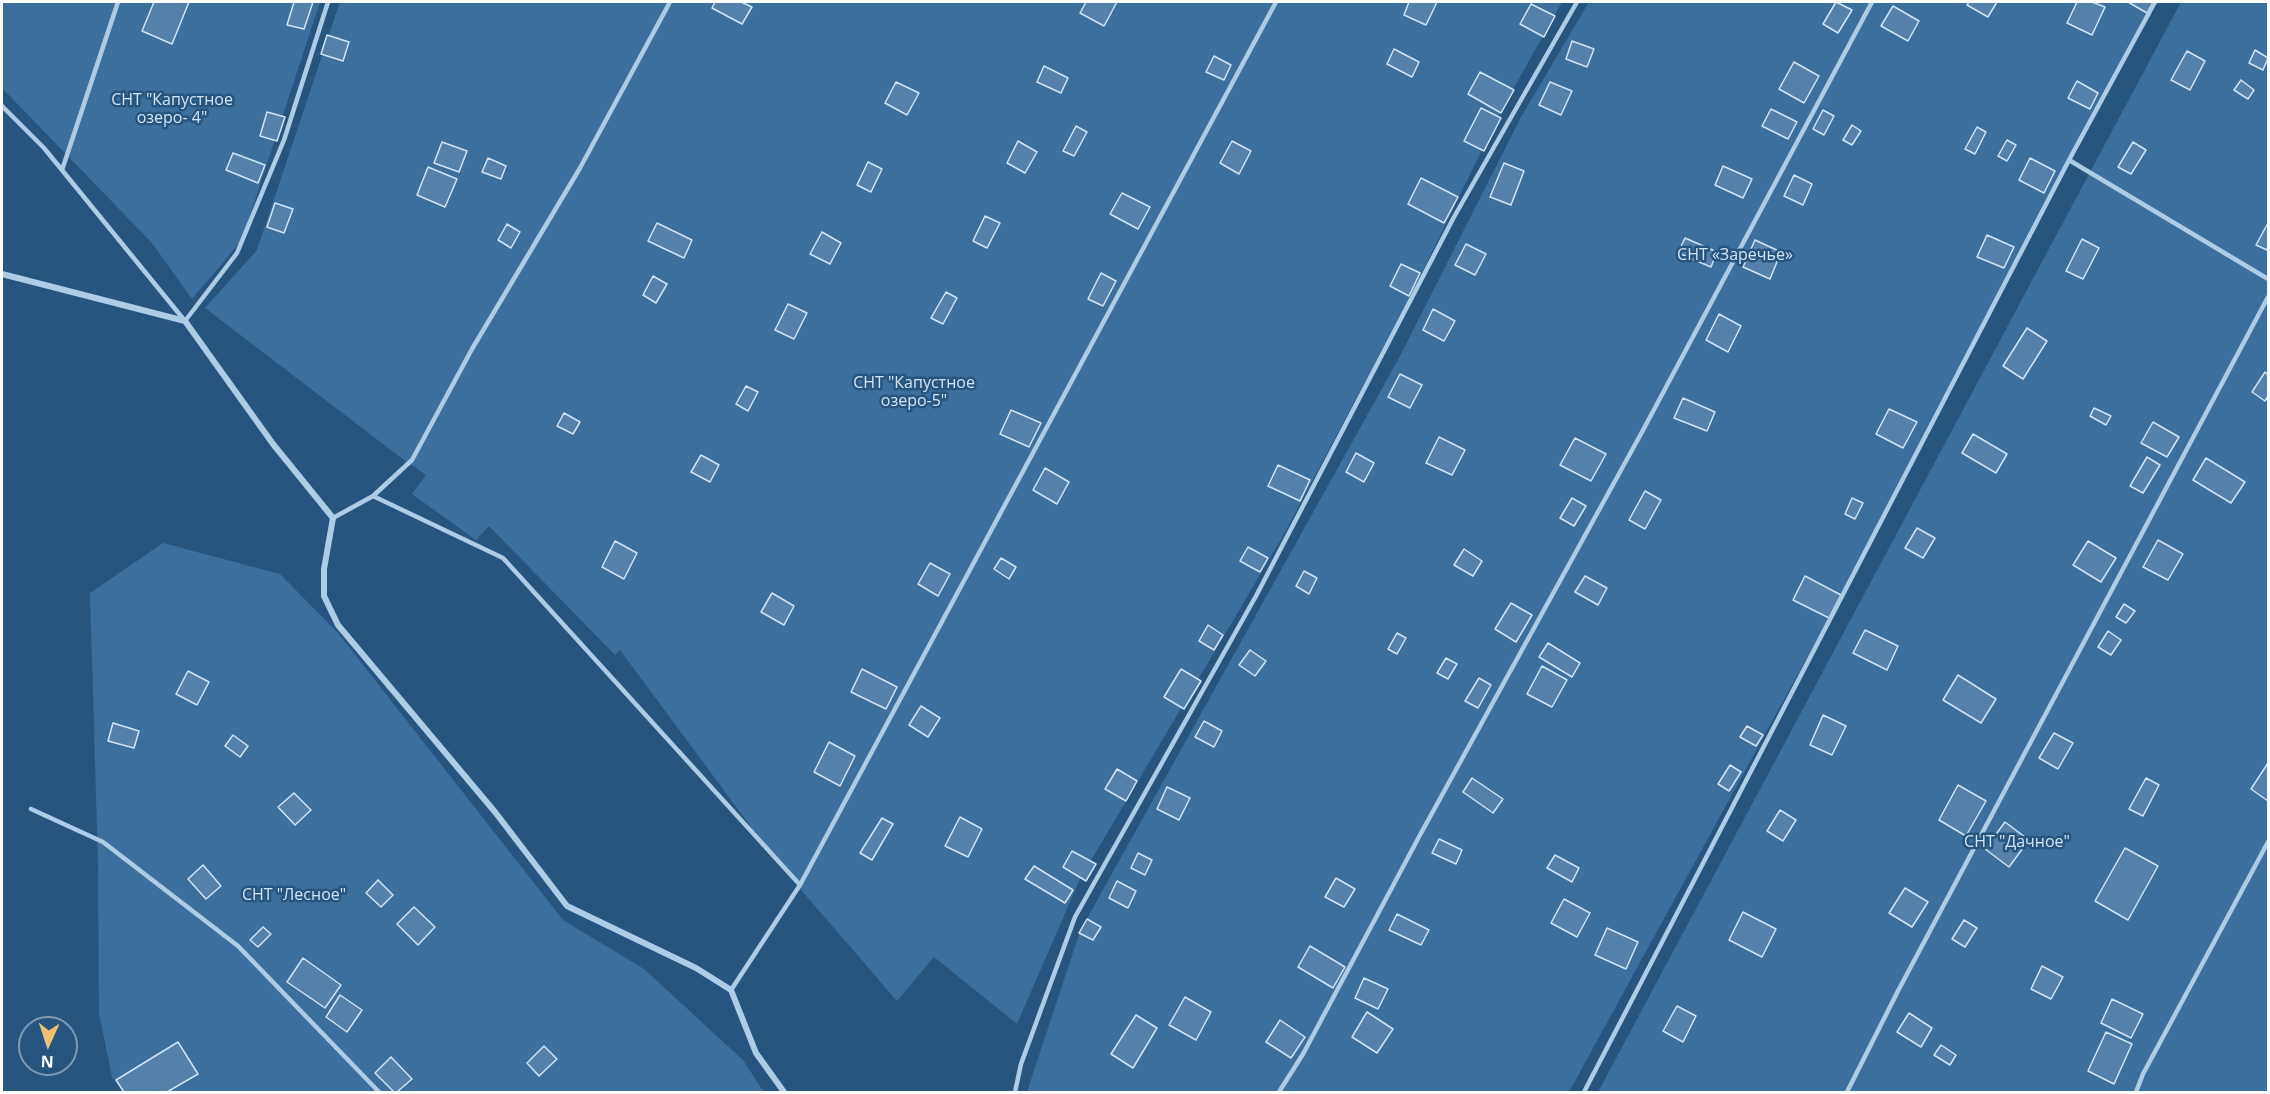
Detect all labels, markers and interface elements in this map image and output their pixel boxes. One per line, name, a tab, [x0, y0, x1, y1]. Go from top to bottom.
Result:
park label: СНТ "Капустное озеро- 4"	[111, 90, 233, 128]
park label: СНТ «Заречье»	[1677, 245, 1793, 265]
park label: СНТ "Капустное озеро-5"	[853, 373, 975, 411]
park label: СНТ "Дачное"	[1964, 832, 2070, 852]
park label: СНТ "Лесное"	[242, 885, 346, 905]
north arrow	[18, 1016, 78, 1076]
text: N	[40, 1051, 54, 1073]

